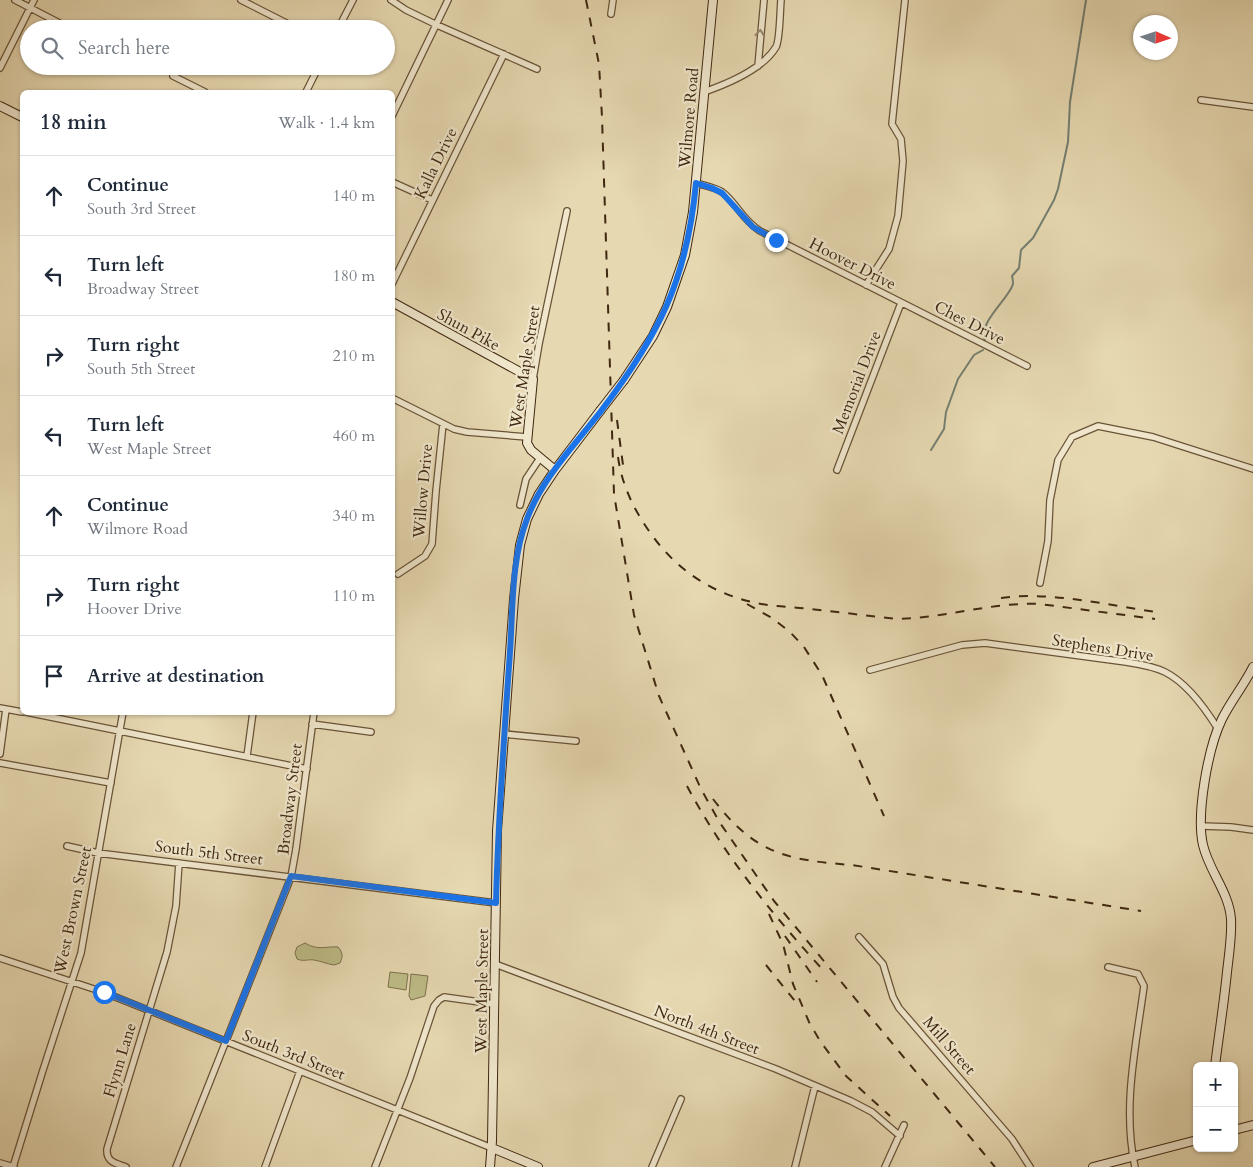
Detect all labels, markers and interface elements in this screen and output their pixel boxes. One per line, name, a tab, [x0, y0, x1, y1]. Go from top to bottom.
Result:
north arrow	[1133, 15, 1178, 60]
search box	[20, 20, 395, 75]
one-way arrow	[755, 29, 766, 37]
icon: search	[38, 34, 66, 62]
text: Search here	[78, 35, 170, 61]
street label: Wilmore Road	[674, 66, 704, 170]
text: 18 min	[40, 108, 107, 137]
text: Walk · 1.4 km	[278, 112, 375, 134]
street label: Kalla Drive	[409, 124, 463, 203]
text: Continue	[87, 172, 169, 198]
icon: ahead	[40, 182, 68, 210]
text: 140 m	[333, 185, 375, 207]
text: South 3rd Street	[87, 198, 196, 220]
route end	[765, 229, 788, 252]
street label: Hoover Drive	[805, 233, 900, 295]
text: Turn left	[87, 252, 164, 278]
icon: left	[40, 262, 68, 290]
text: 180 m	[333, 265, 375, 287]
text: Broadway Street	[87, 278, 199, 300]
street label: Ches Drive	[930, 296, 1009, 350]
street label: Shun Pike	[433, 304, 504, 356]
street label: West Maple Street	[504, 304, 546, 431]
street label: Memorial Drive	[827, 328, 887, 437]
text: Turn right	[87, 332, 179, 358]
icon: right	[40, 342, 68, 370]
text: 210 m	[333, 345, 375, 367]
text: South 5th Street	[87, 358, 195, 380]
text: Turn left	[87, 412, 164, 438]
icon: left	[40, 422, 68, 450]
text: 460 m	[333, 425, 375, 447]
text: West Maple Street	[87, 438, 211, 460]
street label: Willow Drive	[408, 443, 438, 540]
text: Continue	[87, 492, 169, 518]
icon: ahead	[40, 502, 68, 530]
text: 340 m	[333, 505, 375, 527]
text: Wilmore Road	[87, 518, 188, 540]
text: Turn right	[87, 572, 179, 598]
icon: right	[40, 582, 68, 610]
text: 110 m	[333, 585, 375, 607]
text: Hoover Drive	[87, 598, 182, 620]
street label: Stephens Drive	[1051, 629, 1155, 667]
icon: arrive	[40, 662, 68, 690]
text: Arrive at destination	[87, 663, 264, 689]
street label: Broadway Street	[272, 742, 308, 856]
street label: South 5th Street	[154, 835, 264, 871]
street label: West Brown Street	[49, 844, 97, 977]
street label: West Maple Street	[470, 929, 494, 1054]
route start	[93, 981, 116, 1004]
street label: North 4th Street	[651, 1000, 762, 1060]
street label: Mill Street	[918, 1012, 981, 1079]
street label: Flynn Lane	[98, 1020, 142, 1100]
street label: South 3rd Street	[239, 1024, 348, 1086]
map controls	[1193, 1062, 1238, 1152]
button: +	[1193, 1062, 1238, 1107]
button: −	[1193, 1107, 1238, 1152]

